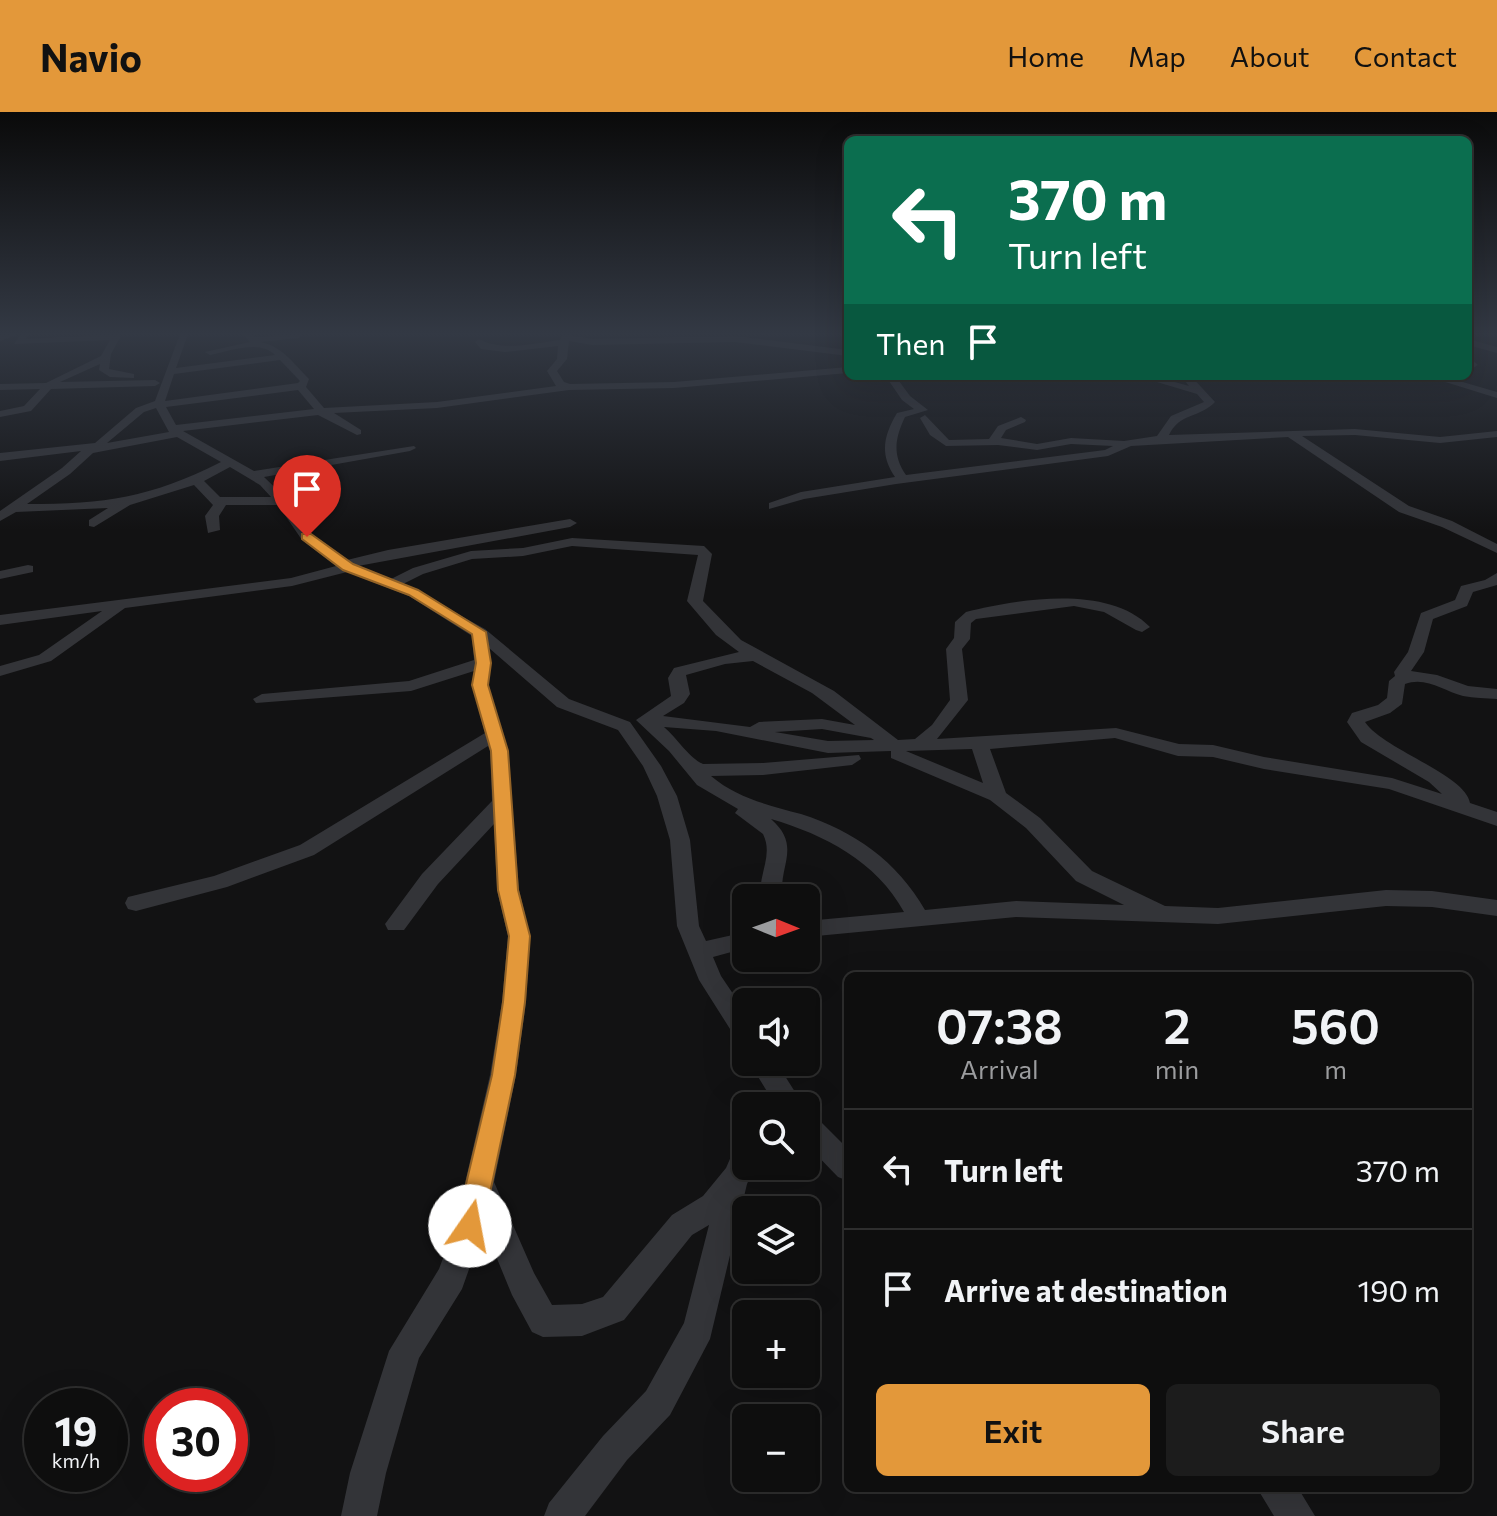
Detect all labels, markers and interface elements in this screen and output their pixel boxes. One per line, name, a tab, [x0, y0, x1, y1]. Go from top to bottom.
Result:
text: Navio	[40, 33, 142, 80]
text: Home	[1007, 39, 1084, 73]
text: Map	[1128, 39, 1186, 73]
text: About	[1230, 39, 1310, 73]
text: Contact	[1354, 39, 1457, 73]
text: 370 m	[1008, 163, 1167, 232]
icon: left	[876, 168, 980, 272]
text: Turn left	[1008, 232, 1147, 276]
icon: arrive	[961, 320, 1005, 364]
text: Then	[876, 324, 945, 361]
pin	[273, 455, 341, 537]
icon: arrive	[285, 467, 329, 511]
north arrow	[732, 884, 820, 972]
map controls	[732, 884, 820, 1492]
button: sound	[732, 988, 820, 1076]
text: 07:38	[936, 995, 1063, 1054]
text: 2	[1163, 995, 1190, 1054]
text: 560	[1291, 995, 1380, 1054]
text: Arrival	[960, 1053, 1039, 1084]
text: min	[1155, 1053, 1199, 1084]
text: m	[1324, 1053, 1347, 1084]
button: search	[732, 1092, 820, 1180]
icon: left	[876, 1147, 920, 1191]
text: Turn left	[944, 1151, 1063, 1188]
text: 370 m	[1356, 1151, 1440, 1188]
position arrow	[428, 1184, 512, 1268]
button: layers	[732, 1196, 820, 1284]
icon: arrive	[876, 1267, 920, 1311]
text: Arrive at destination	[944, 1271, 1228, 1308]
text: 190 m	[1357, 1271, 1440, 1308]
button: +	[732, 1300, 820, 1388]
button: Exit	[876, 1384, 1150, 1476]
button: Share	[1166, 1384, 1440, 1476]
speed limit sign: 30	[144, 1388, 248, 1492]
button: −	[732, 1404, 820, 1492]
text: 19	[55, 1405, 97, 1454]
text: km/h	[52, 1448, 100, 1472]

